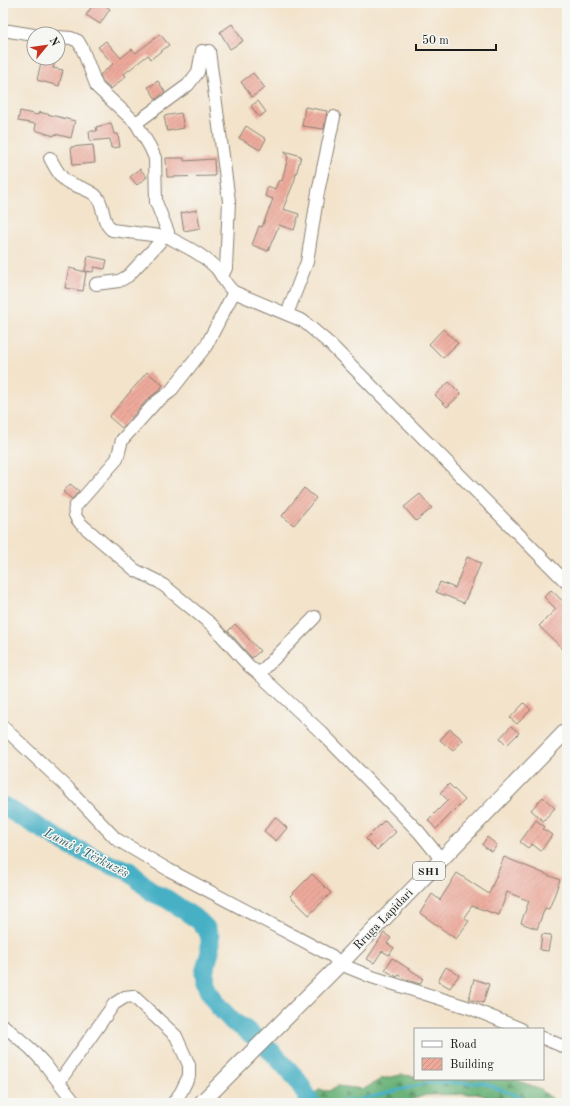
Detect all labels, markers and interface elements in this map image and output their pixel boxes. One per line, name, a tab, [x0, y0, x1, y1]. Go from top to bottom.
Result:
north arrow	[26, 26, 66, 66]
scale bar	[416, 26, 496, 52]
text: 50 m	[422, 34, 449, 47]
text: N	[47, 36, 61, 49]
water label: Lumi i Tërkuzës	[41, 826, 131, 880]
road number: SH1	[413, 862, 445, 880]
street label: Rruga Lapidari	[352, 887, 416, 952]
legend	[414, 1028, 544, 1080]
text: Road	[450, 1039, 477, 1051]
text: Building	[450, 1059, 494, 1071]

